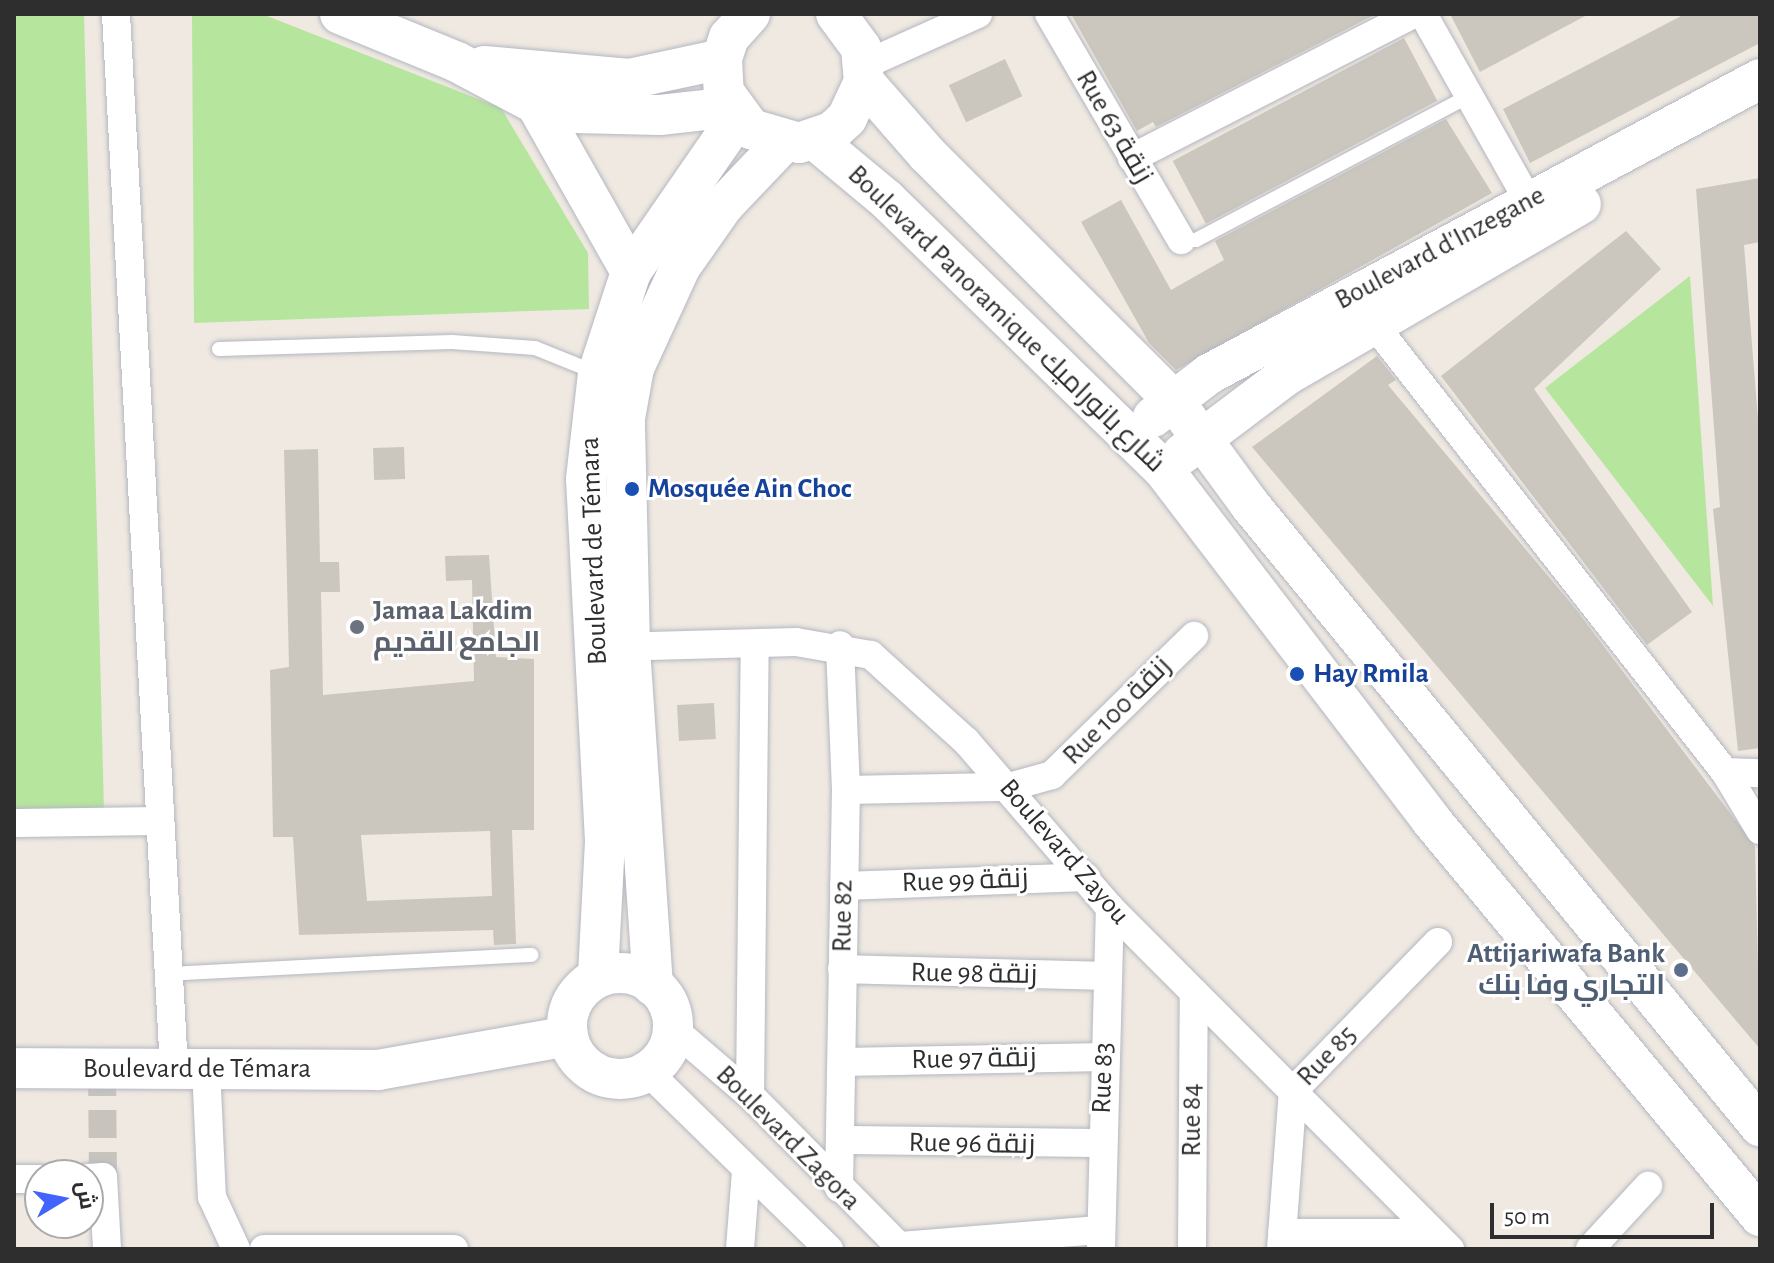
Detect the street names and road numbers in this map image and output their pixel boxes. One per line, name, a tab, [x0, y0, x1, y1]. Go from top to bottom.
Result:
street label: Rue 63 زنقة	[1068, 64, 1160, 190]
street label: Boulevard Panoramique شارع بانوراميك	[840, 158, 1172, 480]
street label: Boulevard d'Inzegane	[1329, 179, 1551, 317]
street label: Boulevard de Témara	[573, 436, 615, 666]
street label: Rue 100 زنقة	[1056, 650, 1178, 772]
street label: Boulevard Zayou	[992, 772, 1136, 932]
street label: Rue 99 زنقة	[901, 862, 1029, 900]
street label: Rue 82	[826, 879, 860, 953]
street label: Rue 98 زنقة	[910, 956, 1038, 992]
street label: Rue 85	[1290, 1019, 1364, 1093]
street label: Rue 97 زنقة	[911, 1041, 1037, 1077]
street label: Rue 83	[1085, 1042, 1121, 1114]
street label: Boulevard de Témara	[83, 1052, 311, 1086]
street label: Boulevard Zagora	[708, 1058, 868, 1218]
street label: Rue 84	[1175, 1083, 1209, 1157]
street label: Rue 96 زنقة	[908, 1126, 1036, 1162]

